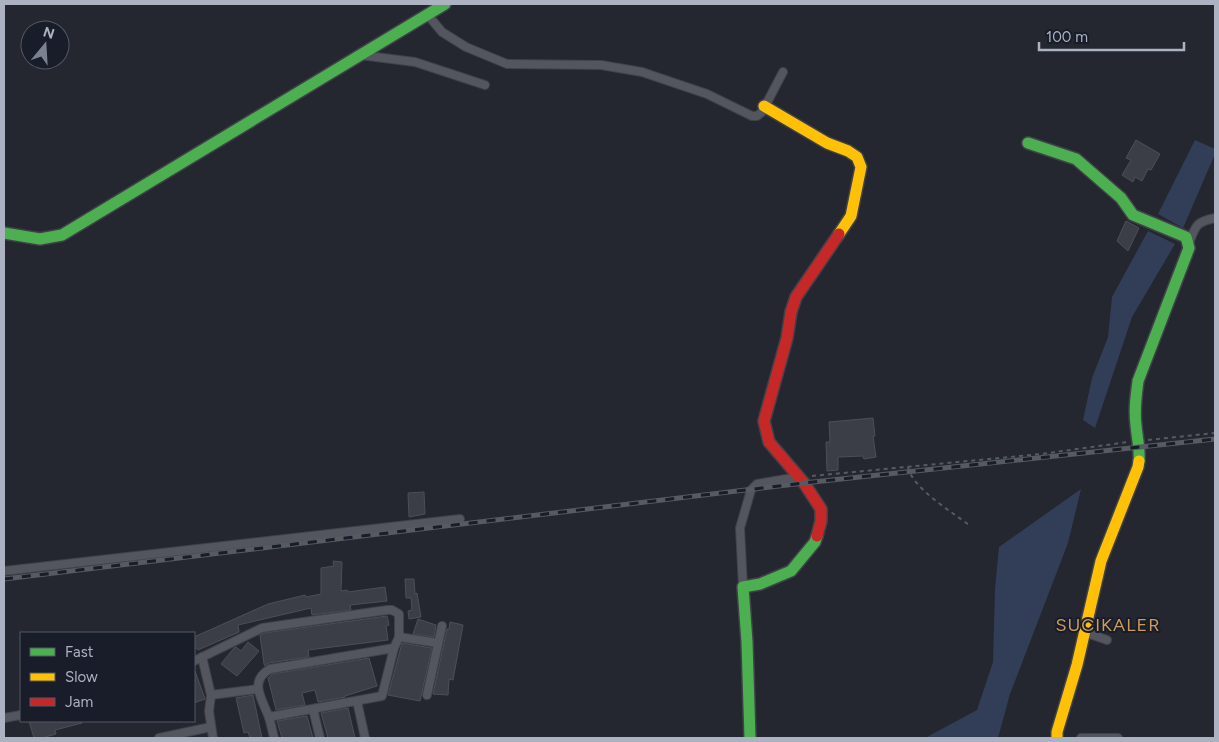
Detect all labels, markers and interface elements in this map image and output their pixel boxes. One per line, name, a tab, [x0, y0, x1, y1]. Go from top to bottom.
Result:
north arrow	[20, 20, 70, 70]
scale bar	[1039, 20, 1184, 52]
text: N	[41, 23, 57, 43]
text: 100 m	[1046, 28, 1088, 46]
district label: SUCIKALER	[1055, 614, 1161, 636]
legend	[20, 632, 195, 722]
text: Fast	[65, 643, 94, 661]
text: Slow	[65, 668, 98, 686]
text: Jam	[65, 693, 93, 711]

